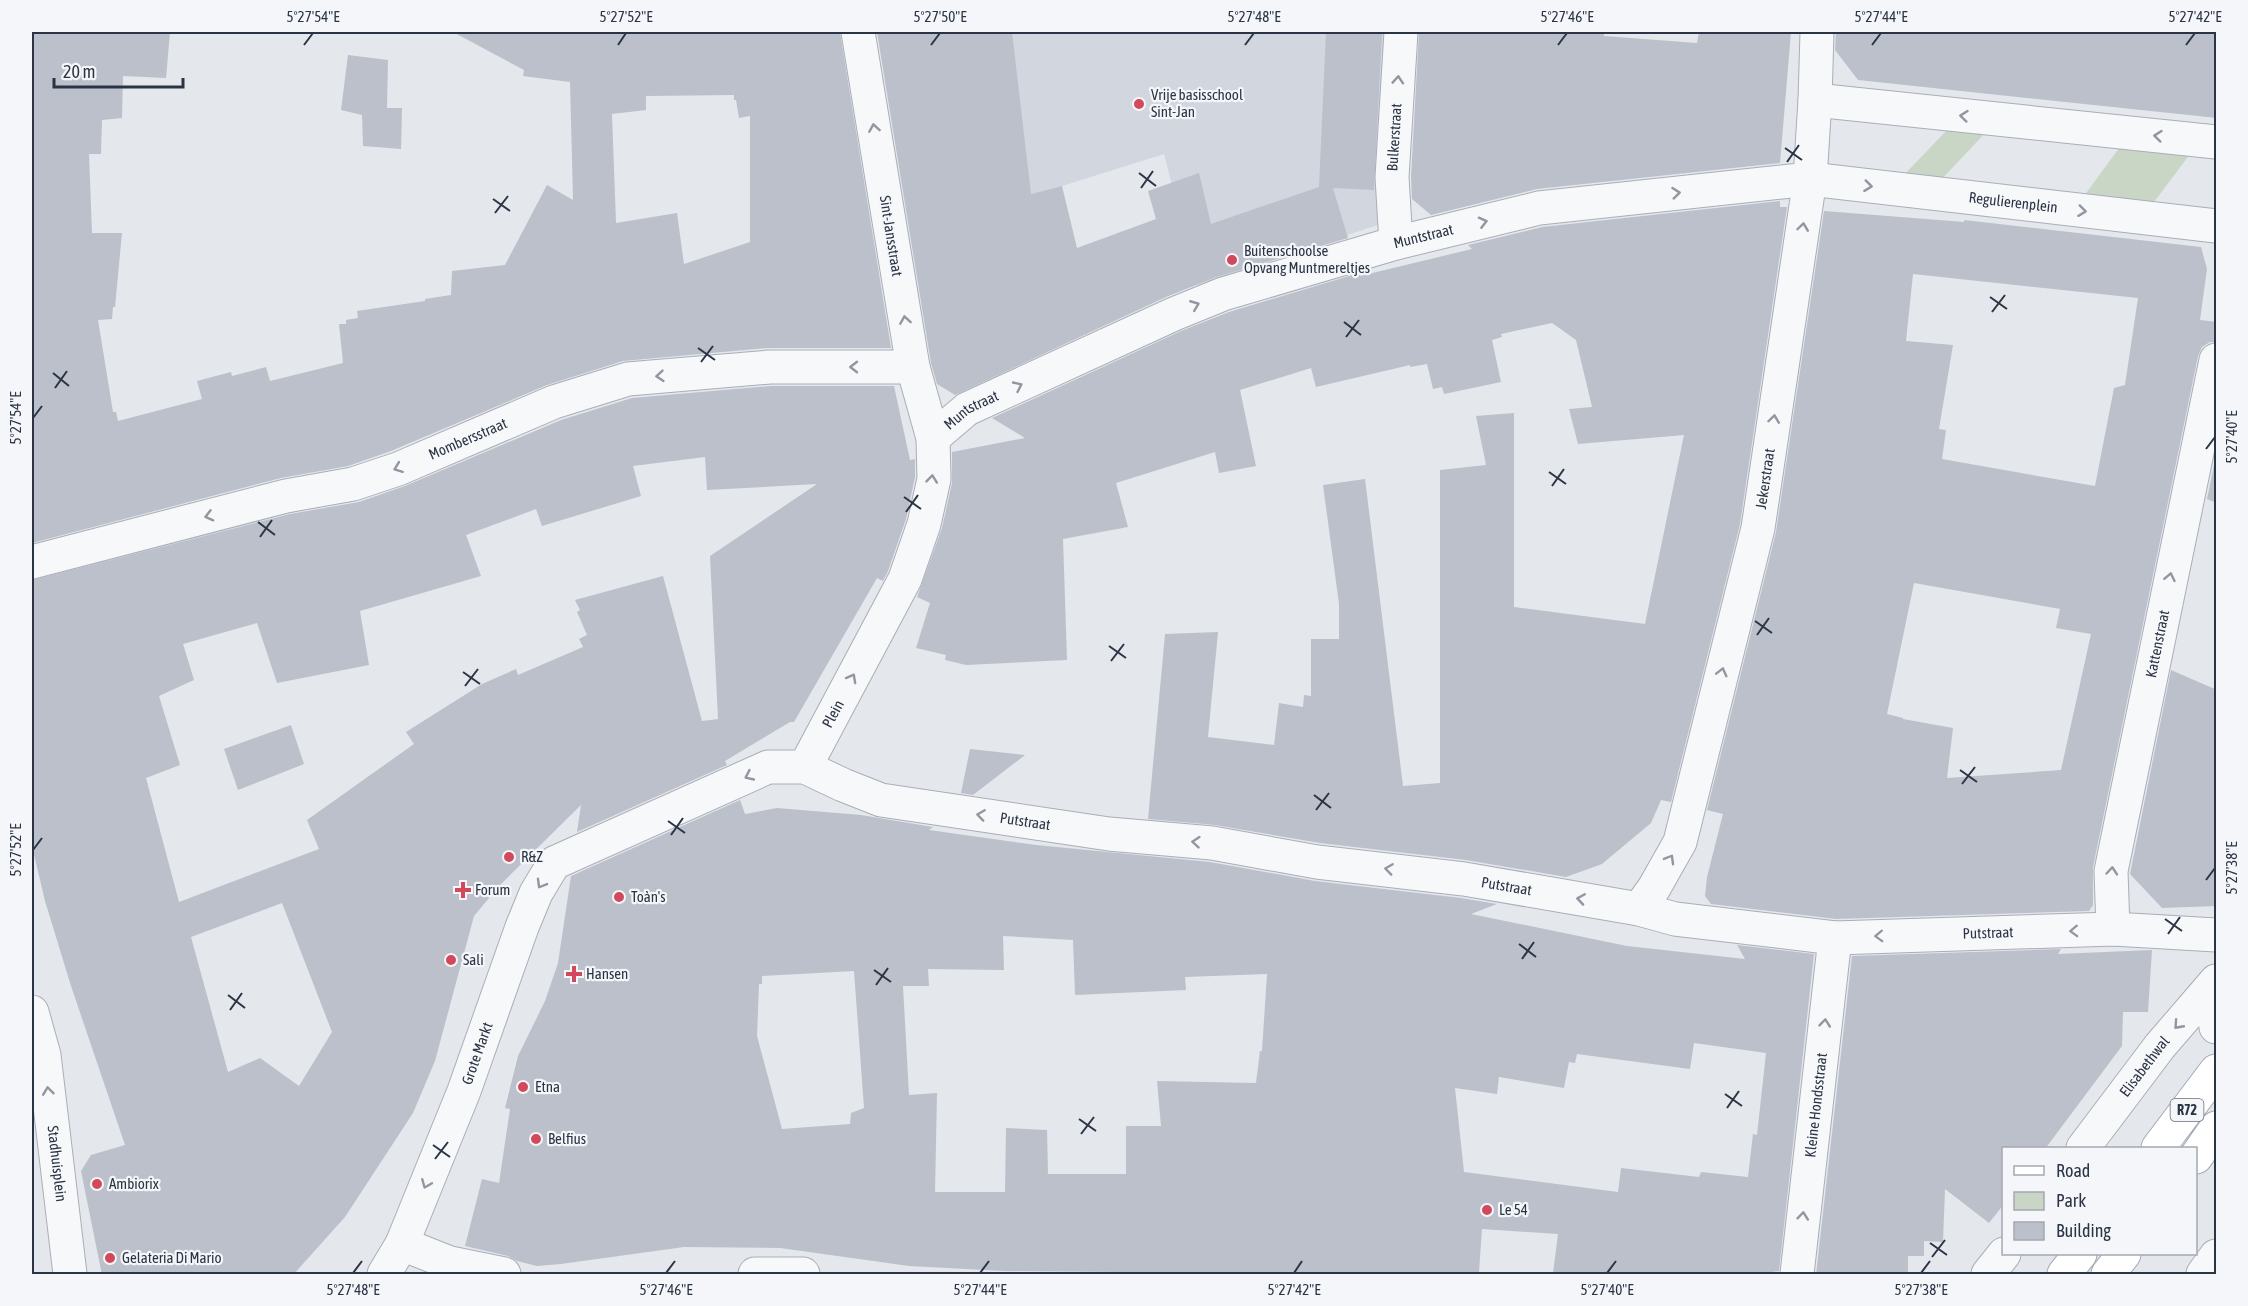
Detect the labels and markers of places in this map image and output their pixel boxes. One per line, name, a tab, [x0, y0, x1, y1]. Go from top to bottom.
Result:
place label: Vrije basisschool Sint-Jan	[1151, 86, 1243, 120]
marker: Vrije basisschool Sint-Jan	[1132, 97, 1146, 111]
place label: Buitenschoolse Opvang Muntmereltjes	[1244, 242, 1370, 276]
marker: Buitenschoolse Opvang Muntmereltjes	[1225, 253, 1239, 267]
place label: R&Z	[521, 848, 543, 865]
marker: R&Z	[502, 850, 516, 864]
place label: Forum	[475, 881, 510, 898]
marker: Forum	[456, 883, 470, 897]
place label: Toàn's	[631, 888, 665, 905]
marker: Toàn's	[612, 890, 626, 904]
place label: Sali	[463, 951, 484, 968]
marker: Sali	[444, 953, 458, 967]
place label: Hansen	[586, 965, 628, 982]
marker: Hansen	[567, 967, 581, 981]
place label: Etna	[535, 1078, 560, 1095]
marker: Etna	[516, 1080, 530, 1094]
place label: Belfius	[548, 1130, 586, 1147]
marker: Belfius	[529, 1132, 543, 1146]
place label: Ambiorix	[109, 1175, 159, 1192]
marker: Ambiorix	[90, 1177, 104, 1191]
place label: Le 54	[1499, 1201, 1528, 1218]
marker: Le 54	[1480, 1203, 1494, 1217]
place label: Gelateria Di Mario	[122, 1249, 221, 1266]
marker: Gelateria Di Mario	[103, 1251, 117, 1265]

